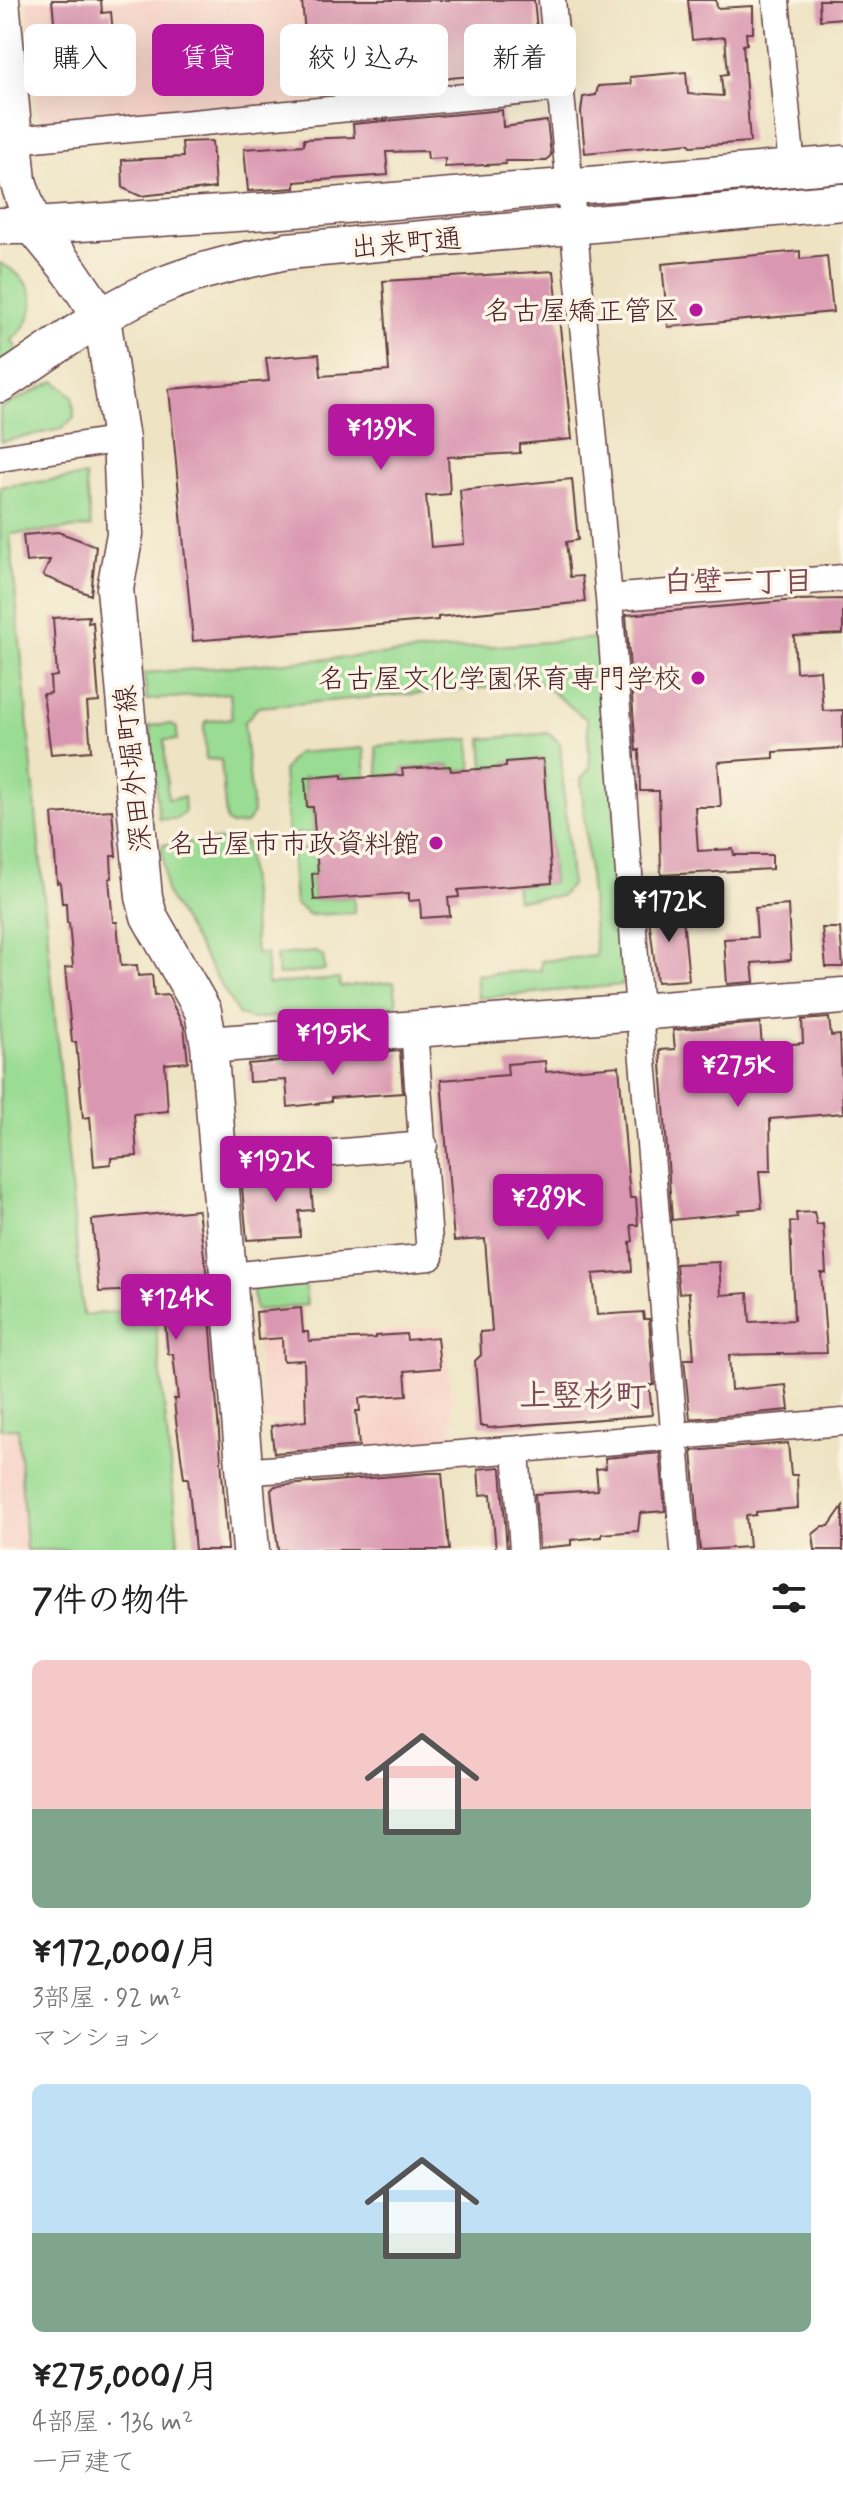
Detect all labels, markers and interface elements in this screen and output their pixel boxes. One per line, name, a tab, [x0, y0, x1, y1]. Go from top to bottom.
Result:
chip: 購入	[24, 24, 136, 96]
chip: 賃貸	[152, 24, 264, 96]
chip: 絞り込み	[280, 24, 448, 96]
chip: 新着	[464, 24, 576, 96]
street label: 出来町通	[349, 221, 464, 268]
place label: 名古屋矯正管区	[484, 294, 680, 331]
marker: 名古屋矯正管区	[687, 301, 705, 319]
pin: ¥139K	[325, 404, 437, 472]
text: ¥139K	[346, 413, 416, 447]
district label: 白壁一丁目	[663, 563, 813, 602]
place label: 名古屋文化学園保育専門学校	[318, 662, 682, 699]
marker: 名古屋文化学園保育専門学校	[689, 669, 707, 687]
street label: 深田外堀町線	[107, 683, 162, 854]
place label: 名古屋市市政資料館	[168, 827, 420, 864]
marker: 名古屋市市政資料館	[427, 834, 445, 852]
pin: ¥172K	[613, 876, 725, 944]
text: ¥172K	[632, 885, 706, 919]
pin: ¥195K	[277, 1009, 389, 1077]
text: ¥195K	[296, 1018, 370, 1052]
pin: ¥275K	[682, 1041, 794, 1109]
text: ¥275K	[701, 1050, 775, 1084]
pin: ¥192K	[220, 1136, 332, 1204]
text: ¥192K	[238, 1145, 314, 1179]
pin: ¥289K	[492, 1174, 604, 1242]
text: ¥289K	[511, 1183, 585, 1217]
pin: ¥124K	[120, 1274, 232, 1342]
text: ¥124K	[139, 1283, 213, 1317]
district label: 上竪杉町	[519, 1376, 647, 1418]
icon: filters	[767, 1576, 811, 1620]
text: 7件の物件	[32, 1579, 189, 1624]
icon: home	[350, 1712, 494, 1856]
text: ¥172,000/月	[32, 1931, 219, 1976]
text: 3部屋 · 92 m²	[32, 1982, 181, 2016]
text: マンション	[32, 2022, 161, 2056]
icon: home	[350, 2136, 494, 2280]
text: ¥275,000/月	[32, 2355, 219, 2400]
text: 4部屋 · 136 m²	[32, 2406, 193, 2440]
text: 一戸建て	[32, 2446, 136, 2480]

